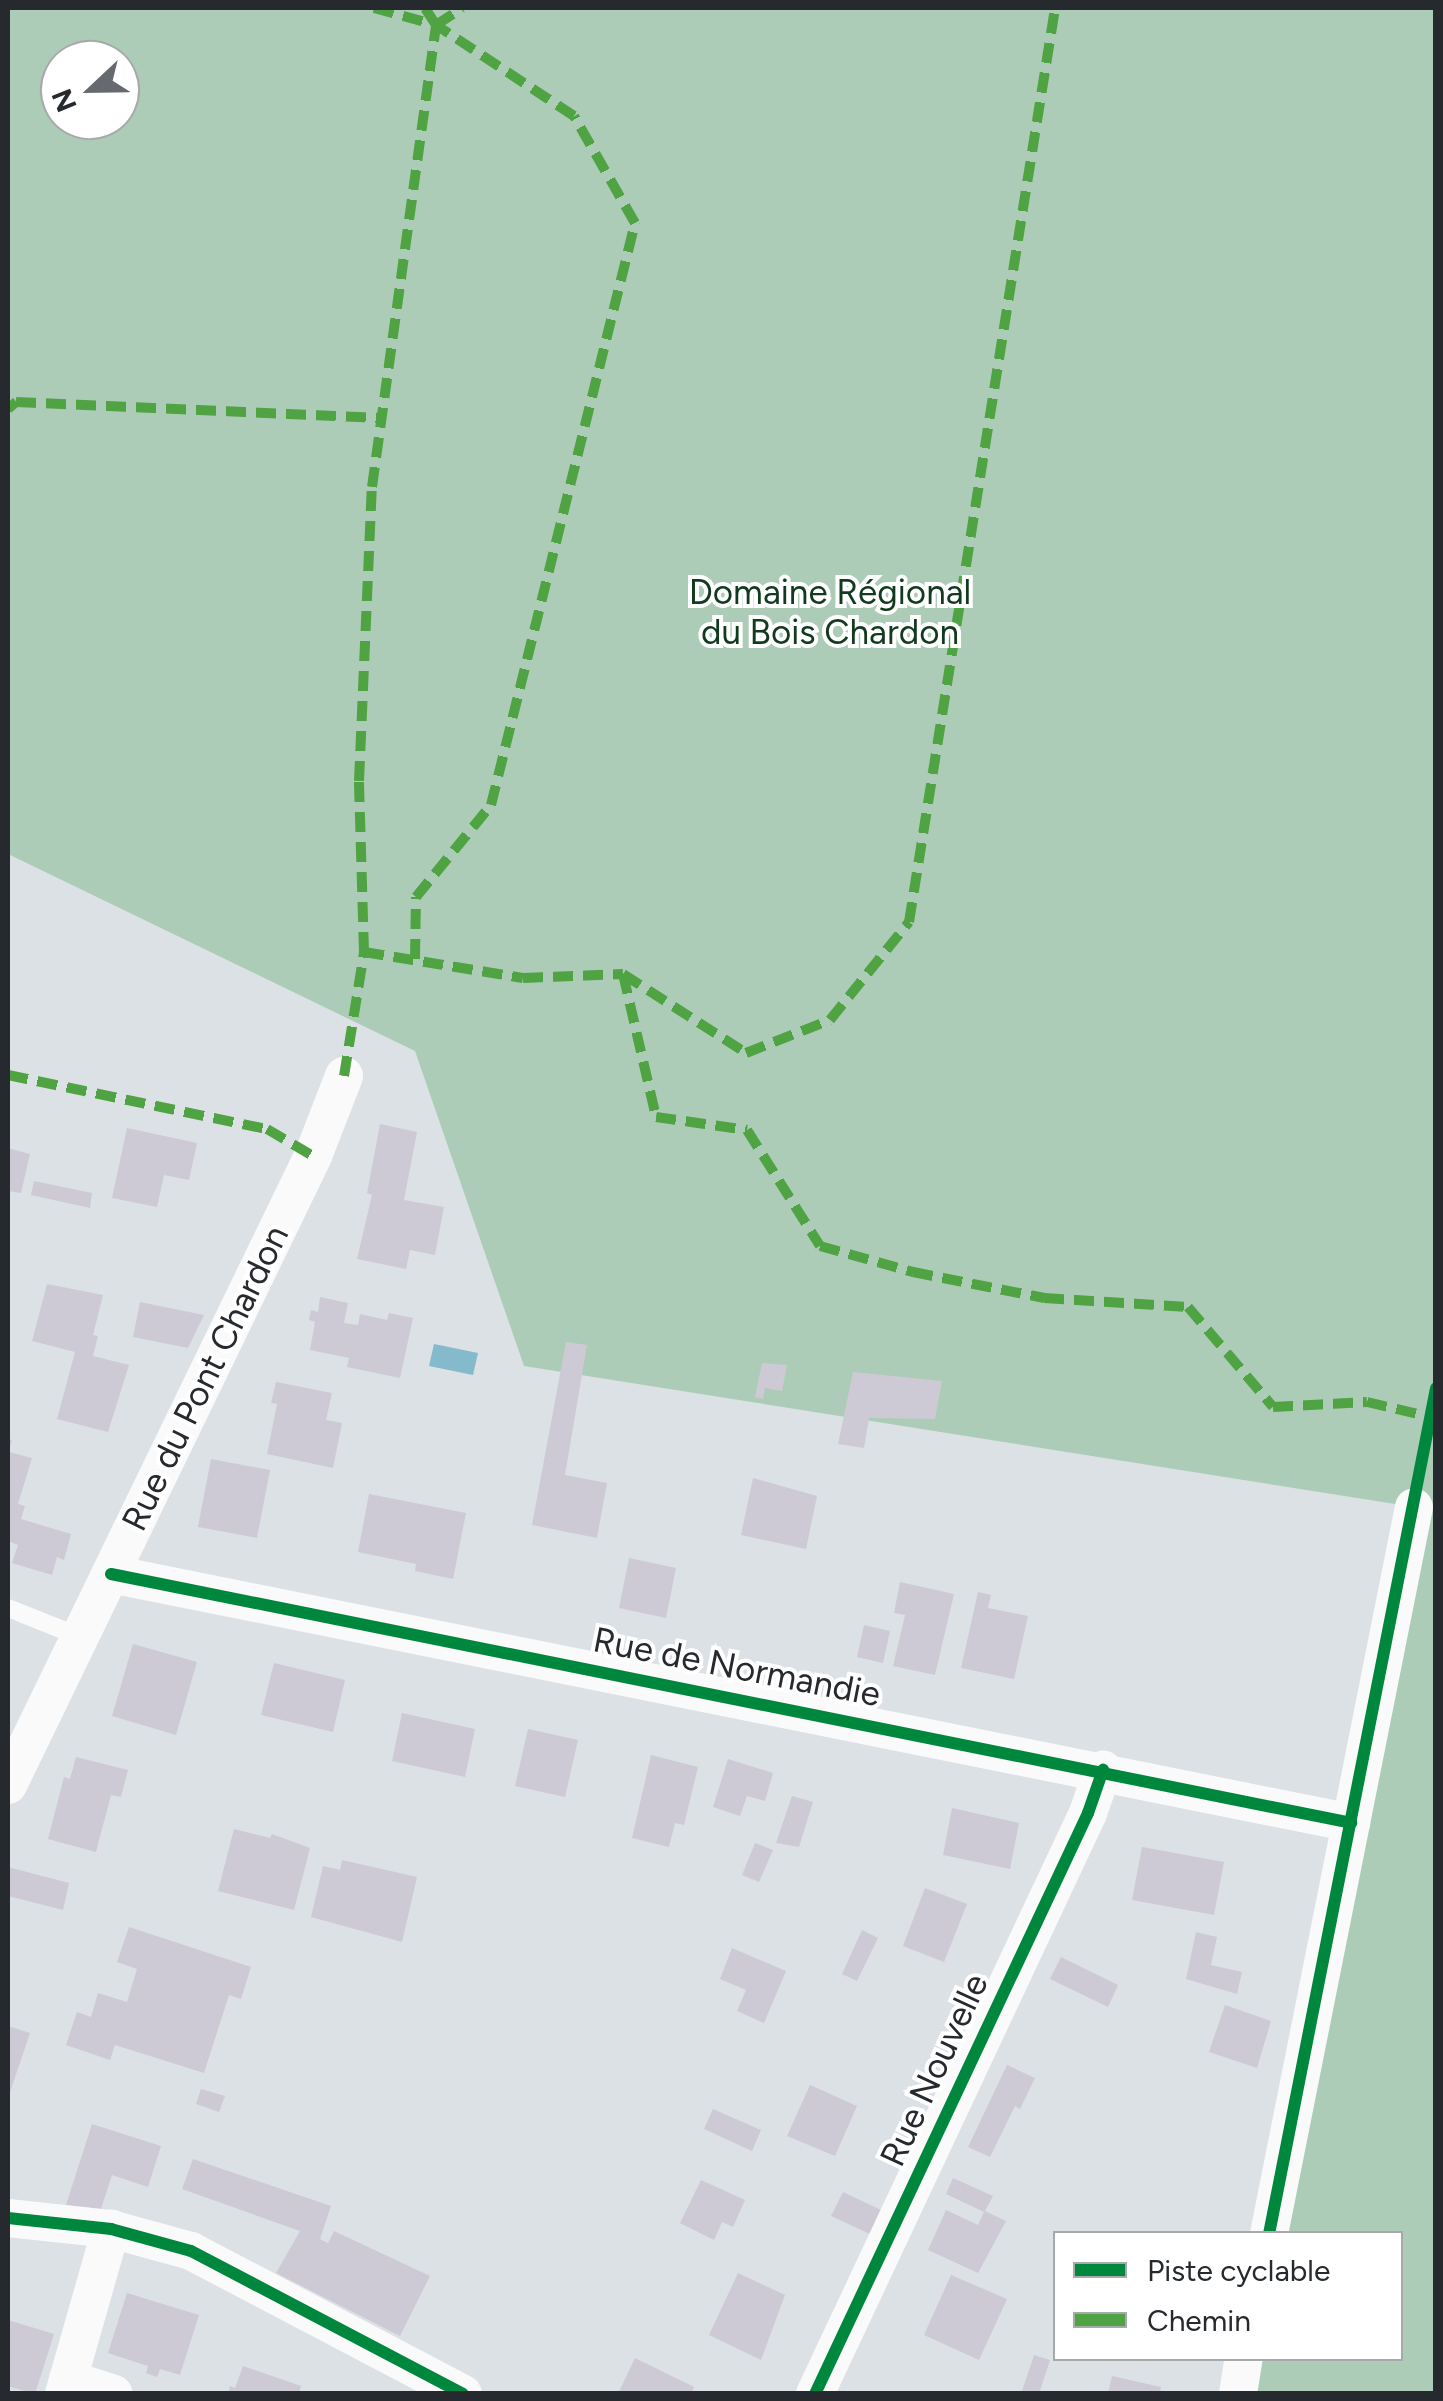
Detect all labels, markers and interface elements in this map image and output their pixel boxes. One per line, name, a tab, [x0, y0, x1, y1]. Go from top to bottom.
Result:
north arrow	[40, 40, 140, 140]
text: N	[44, 84, 84, 117]
park label: Domaine Régional du Bois Chardon	[689, 571, 971, 653]
street label: Rue du Pont Chardon	[113, 1219, 297, 1537]
street label: Rue de Normandie	[590, 1619, 884, 1715]
street label: Rue Nouvelle	[871, 1967, 997, 2173]
legend	[1053, 2231, 1403, 2361]
text: Piste cyclable	[1147, 2252, 1330, 2289]
text: Chemin	[1147, 2302, 1251, 2339]

